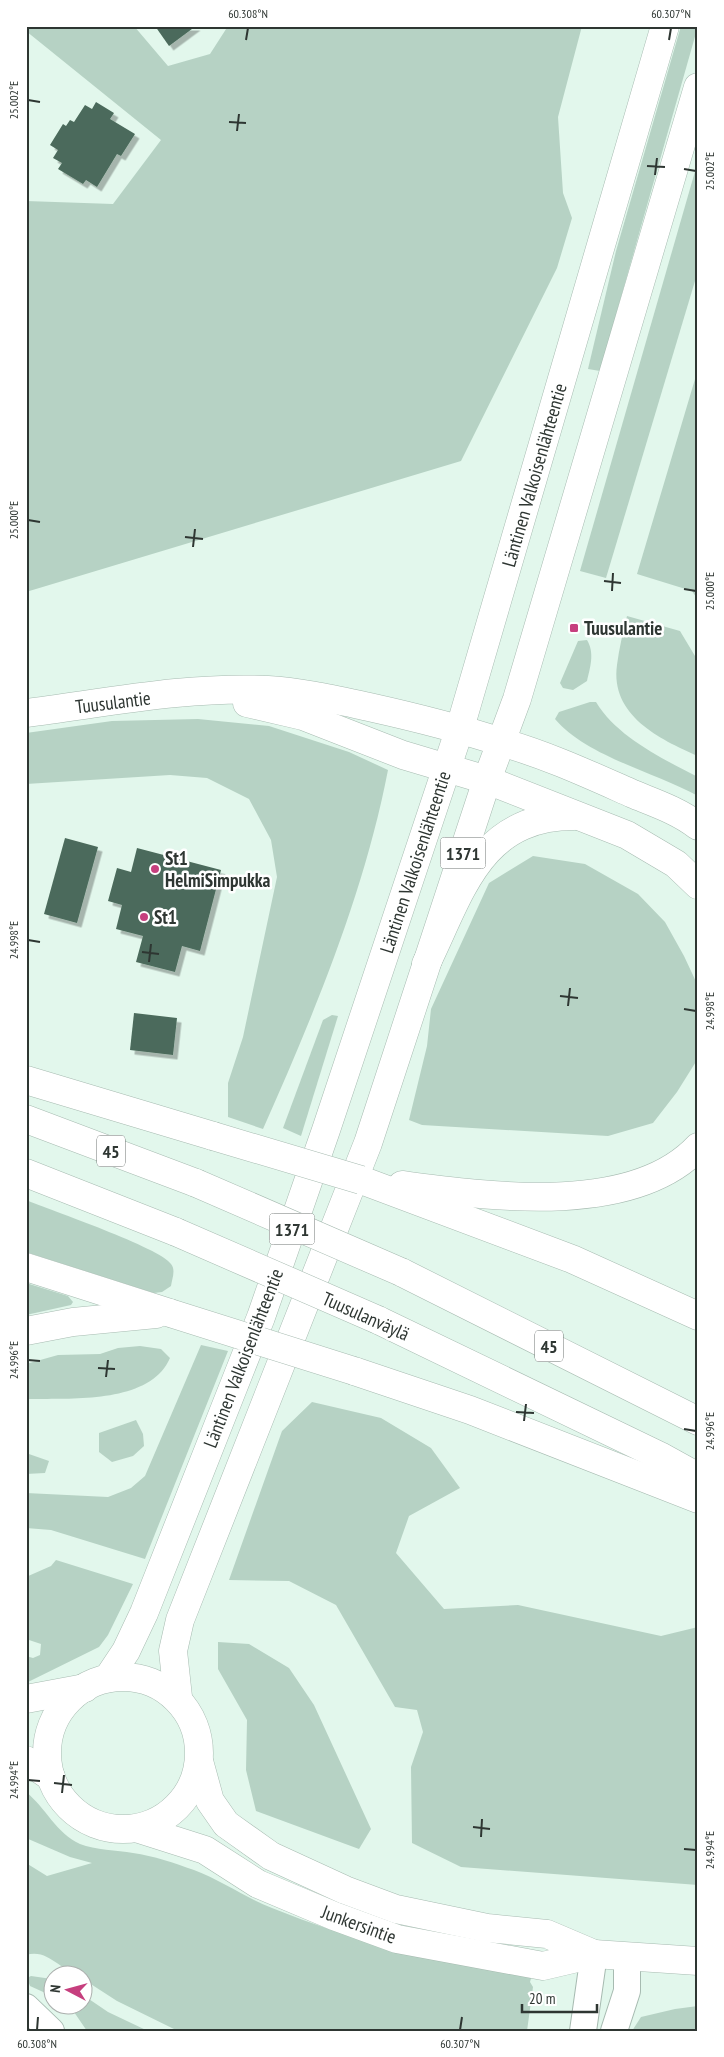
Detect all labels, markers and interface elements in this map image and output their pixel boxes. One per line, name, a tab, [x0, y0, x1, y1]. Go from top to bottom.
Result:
text: 60.308°N	[228, 6, 268, 21]
text: 60.307°N	[651, 6, 691, 21]
text: 25.002°E	[6, 81, 21, 119]
text: 25.002°E	[702, 152, 717, 190]
street label: Läntinen Valkoisenlähteentie	[496, 380, 572, 570]
text: 25.000°E	[6, 501, 21, 539]
text: 25.000°E	[702, 572, 717, 610]
place label: Tuusulantie	[584, 616, 662, 640]
marker: Tuusulantie	[568, 622, 580, 634]
street label: Tuusulantie	[74, 685, 152, 719]
street label: Läntinen Valkoisenlähteentie	[374, 768, 456, 956]
road number: 1371	[440, 838, 486, 868]
place label: St1 HelmiSimpukka	[165, 846, 271, 892]
marker: St1 HelmiSimpukka	[149, 863, 161, 875]
place label: St1	[154, 905, 177, 929]
marker: St1	[138, 911, 150, 923]
text: 24.998°E	[6, 921, 21, 959]
text: 24.998°E	[702, 992, 717, 1030]
road number: 45	[97, 1136, 125, 1166]
road number: 1371	[270, 1214, 314, 1244]
street label: Läntinen Valkoisenlähteentie	[198, 1265, 288, 1451]
street label: Tuusulanväylä	[319, 1286, 413, 1346]
road number: 45	[535, 1330, 563, 1362]
text: 24.996°E	[6, 1341, 21, 1379]
text: 24.996°E	[702, 1412, 717, 1450]
text: 24.994°E	[6, 1761, 21, 1799]
text: 24.994°E	[702, 1831, 717, 1869]
street label: Junkersintie	[318, 1899, 400, 1949]
north arrow	[42, 1964, 92, 2014]
scale bar	[522, 1982, 596, 2014]
text: N	[46, 1984, 64, 1993]
text: 20 m	[529, 1989, 555, 2008]
text: 60.308°N	[17, 2036, 57, 2051]
text: 60.307°N	[440, 2036, 480, 2051]

